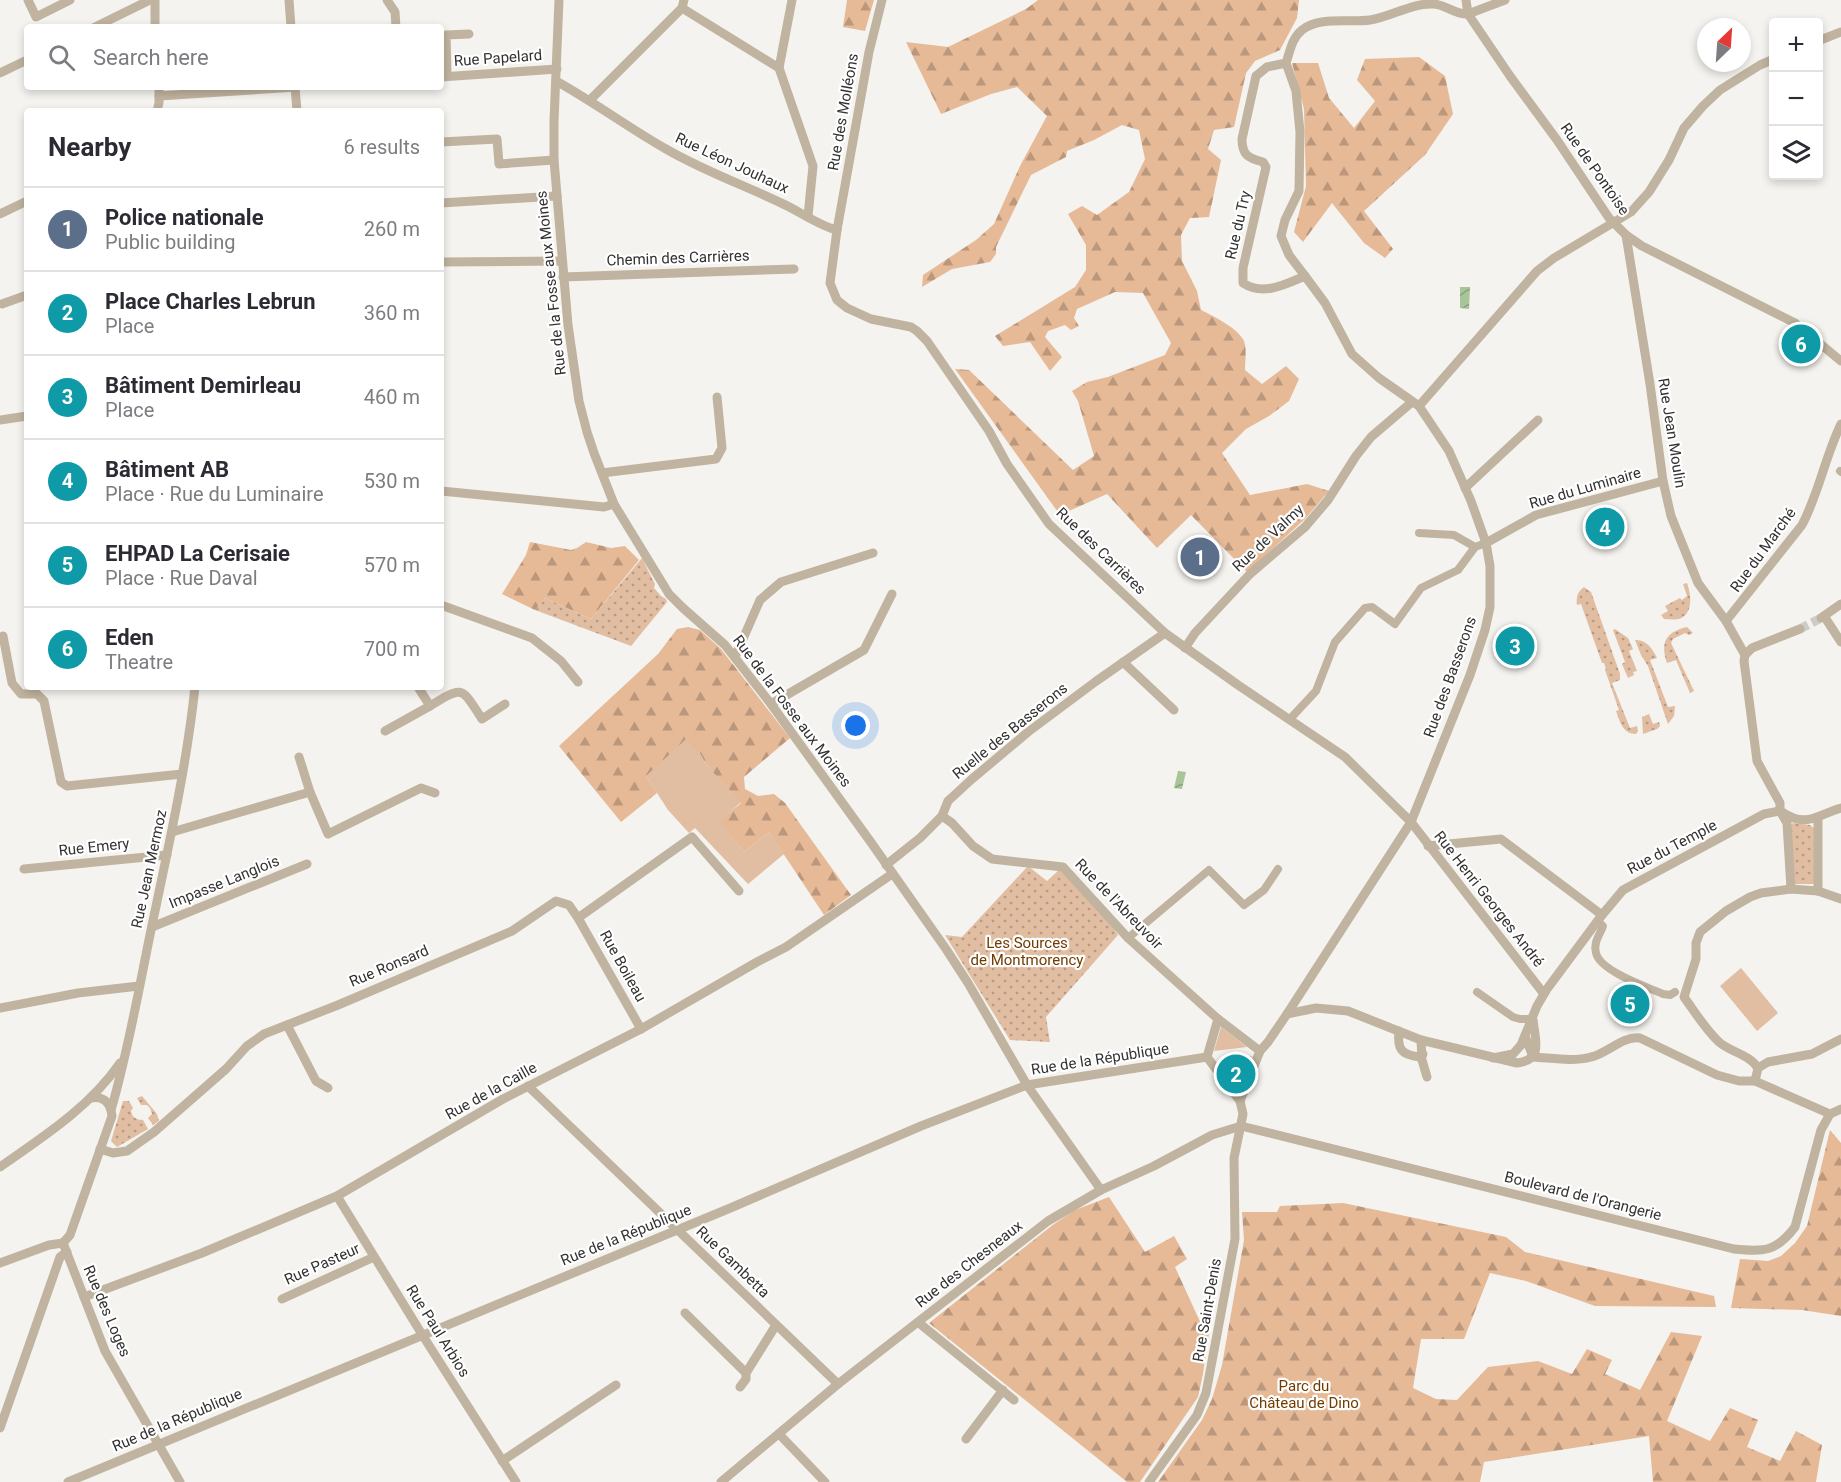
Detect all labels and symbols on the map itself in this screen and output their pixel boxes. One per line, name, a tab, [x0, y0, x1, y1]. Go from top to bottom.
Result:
north arrow	[1697, 18, 1751, 72]
street label: Rue Papelard	[453, 46, 543, 70]
street label: Rue des Molléons	[824, 52, 862, 172]
street label: Rue de Pontoise	[1557, 120, 1633, 219]
street label: Rue Léon Jouhaux	[672, 129, 792, 197]
street label: Rue du Try	[1221, 189, 1255, 261]
street label: Rue de la Fosse aux Moines	[532, 190, 570, 376]
street label: Chemin des Carrières	[606, 247, 750, 269]
pin: 6	[1782, 322, 1820, 366]
street label: Rue Jean Moulin	[1654, 377, 1690, 489]
street label: Rue du Luminaire	[1527, 463, 1643, 513]
street label: Rue de Valmy	[1229, 501, 1307, 575]
street label: Rue des Carrières	[1053, 504, 1149, 598]
pin: 4	[1586, 504, 1624, 550]
street label: Rue du Marché	[1726, 504, 1800, 596]
pin: 1	[1180, 534, 1220, 580]
street label: Rue des Basserons	[1420, 614, 1480, 740]
pin: 3	[1496, 624, 1534, 668]
street label: Rue de la Fosse aux Moines	[729, 631, 855, 791]
street label: Ruelle des Basserons	[949, 679, 1071, 783]
your location	[841, 711, 870, 740]
street label: Rue Jean Mermoz	[128, 808, 170, 930]
street label: Rue du Temple	[1624, 816, 1720, 878]
street label: Rue Henri Georges André	[1430, 827, 1548, 971]
street label: Rue Emery	[58, 834, 130, 860]
street label: Impasse Langlois	[166, 852, 282, 912]
street label: Rue de l'Abreuvoir	[1071, 855, 1167, 953]
street label: Rue Boileau	[596, 927, 650, 1005]
park label: Les Sources de Montmorency	[971, 934, 1083, 969]
street label: Rue Ronsard	[347, 941, 431, 991]
pin: 5	[1610, 982, 1650, 1026]
street label: Rue de la République	[1030, 1039, 1170, 1079]
pin: 2	[1216, 1052, 1256, 1096]
street label: Rue de la Caille	[442, 1058, 540, 1124]
street label: Boulevard de l'Orangerie	[1503, 1168, 1663, 1224]
street label: Rue de la République	[558, 1201, 694, 1269]
street label: Rue des Chesneaux	[912, 1216, 1027, 1311]
street label: Rue Gambetta	[693, 1223, 773, 1301]
street label: Rue Pasteur	[281, 1239, 363, 1289]
street label: Rue Saint-Denis	[1189, 1257, 1225, 1363]
street label: Rue des Loges	[80, 1262, 134, 1360]
street label: Rue Paul Arbios	[402, 1281, 474, 1381]
park label: Parc du Château de Dino	[1249, 1377, 1359, 1412]
street label: Rue de la République	[109, 1385, 245, 1455]

